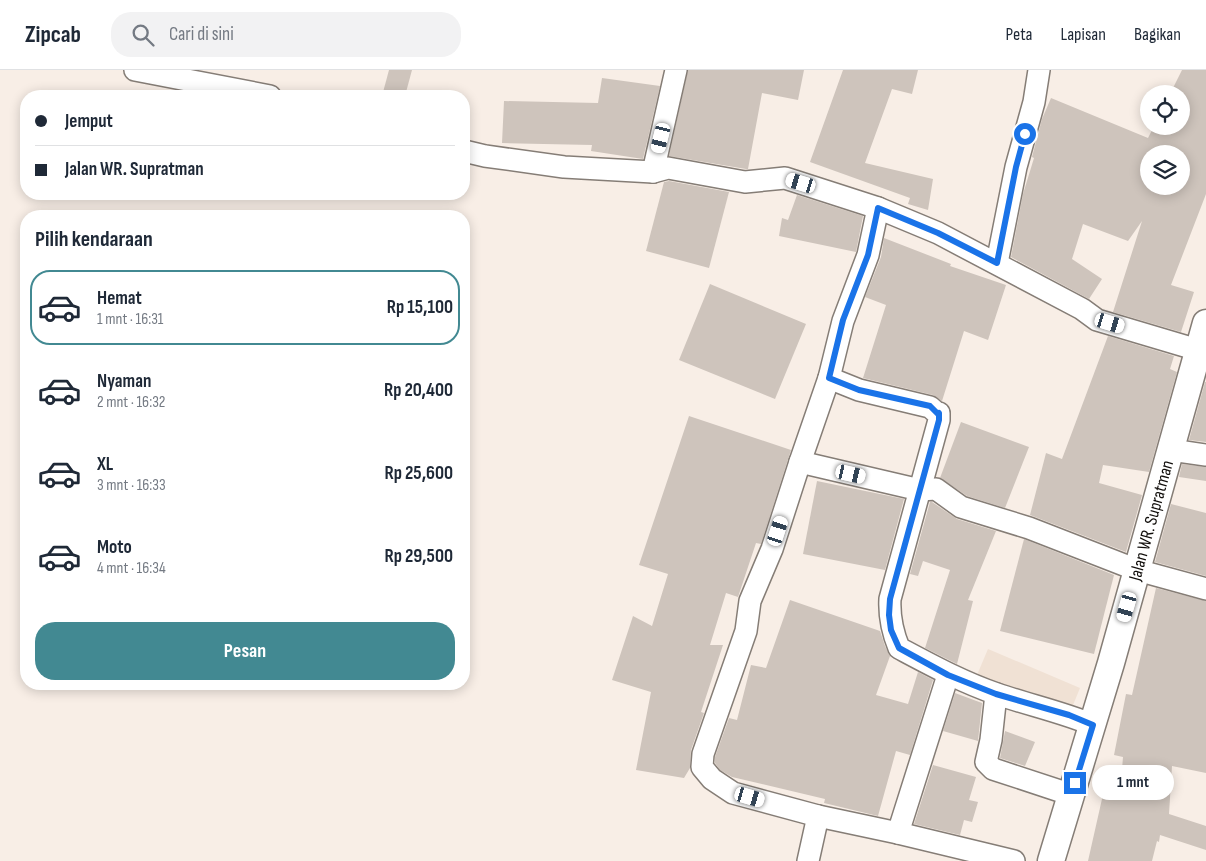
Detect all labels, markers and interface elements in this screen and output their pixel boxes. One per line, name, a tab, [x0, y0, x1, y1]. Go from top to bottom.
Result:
search box	[111, 12, 461, 57]
text: Zipcab	[25, 20, 81, 49]
icon: search	[129, 21, 157, 49]
text: Cari di sini	[169, 23, 234, 46]
text: Peta	[1005, 24, 1033, 45]
text: Lapisan	[1061, 24, 1106, 45]
text: Bagikan	[1134, 24, 1181, 45]
map controls	[1140, 85, 1190, 195]
button: locate	[1140, 85, 1190, 135]
text: Jemput	[65, 110, 113, 133]
car	[650, 122, 671, 154]
route start	[1014, 123, 1036, 145]
button: layers	[1140, 145, 1190, 195]
text: Jalan WR. Supratman	[65, 158, 204, 181]
car	[784, 171, 817, 195]
text: Pilih kendaraan	[35, 226, 153, 253]
icon: car	[37, 285, 82, 330]
text: Hemat	[97, 287, 142, 310]
text: Rp 15,100	[387, 296, 453, 319]
text: 1 mnt · 16:31	[97, 310, 163, 329]
car	[1093, 311, 1126, 335]
icon: car	[37, 368, 82, 413]
text: Nyaman	[97, 370, 151, 393]
text: Rp 20,400	[384, 379, 453, 402]
text: 2 mnt · 16:32	[97, 393, 165, 412]
icon: car	[37, 451, 82, 496]
text: XL	[97, 453, 113, 476]
street label: Jalan WR. Supratman	[1124, 458, 1178, 584]
text: Rp 25,600	[384, 462, 453, 485]
car	[834, 463, 867, 485]
text: 3 mnt · 16:33	[97, 476, 166, 495]
car	[766, 514, 789, 548]
icon: car	[37, 534, 82, 579]
text: Moto	[97, 536, 132, 559]
text: Rp 29,500	[384, 545, 453, 568]
text: 4 mnt · 16:34	[97, 559, 166, 578]
car	[1115, 591, 1138, 623]
button: Pesan	[35, 622, 455, 680]
callout: 1 mnt	[1092, 766, 1175, 800]
route end	[1064, 772, 1086, 794]
text: 1 mnt	[1117, 773, 1149, 792]
car	[733, 786, 766, 808]

